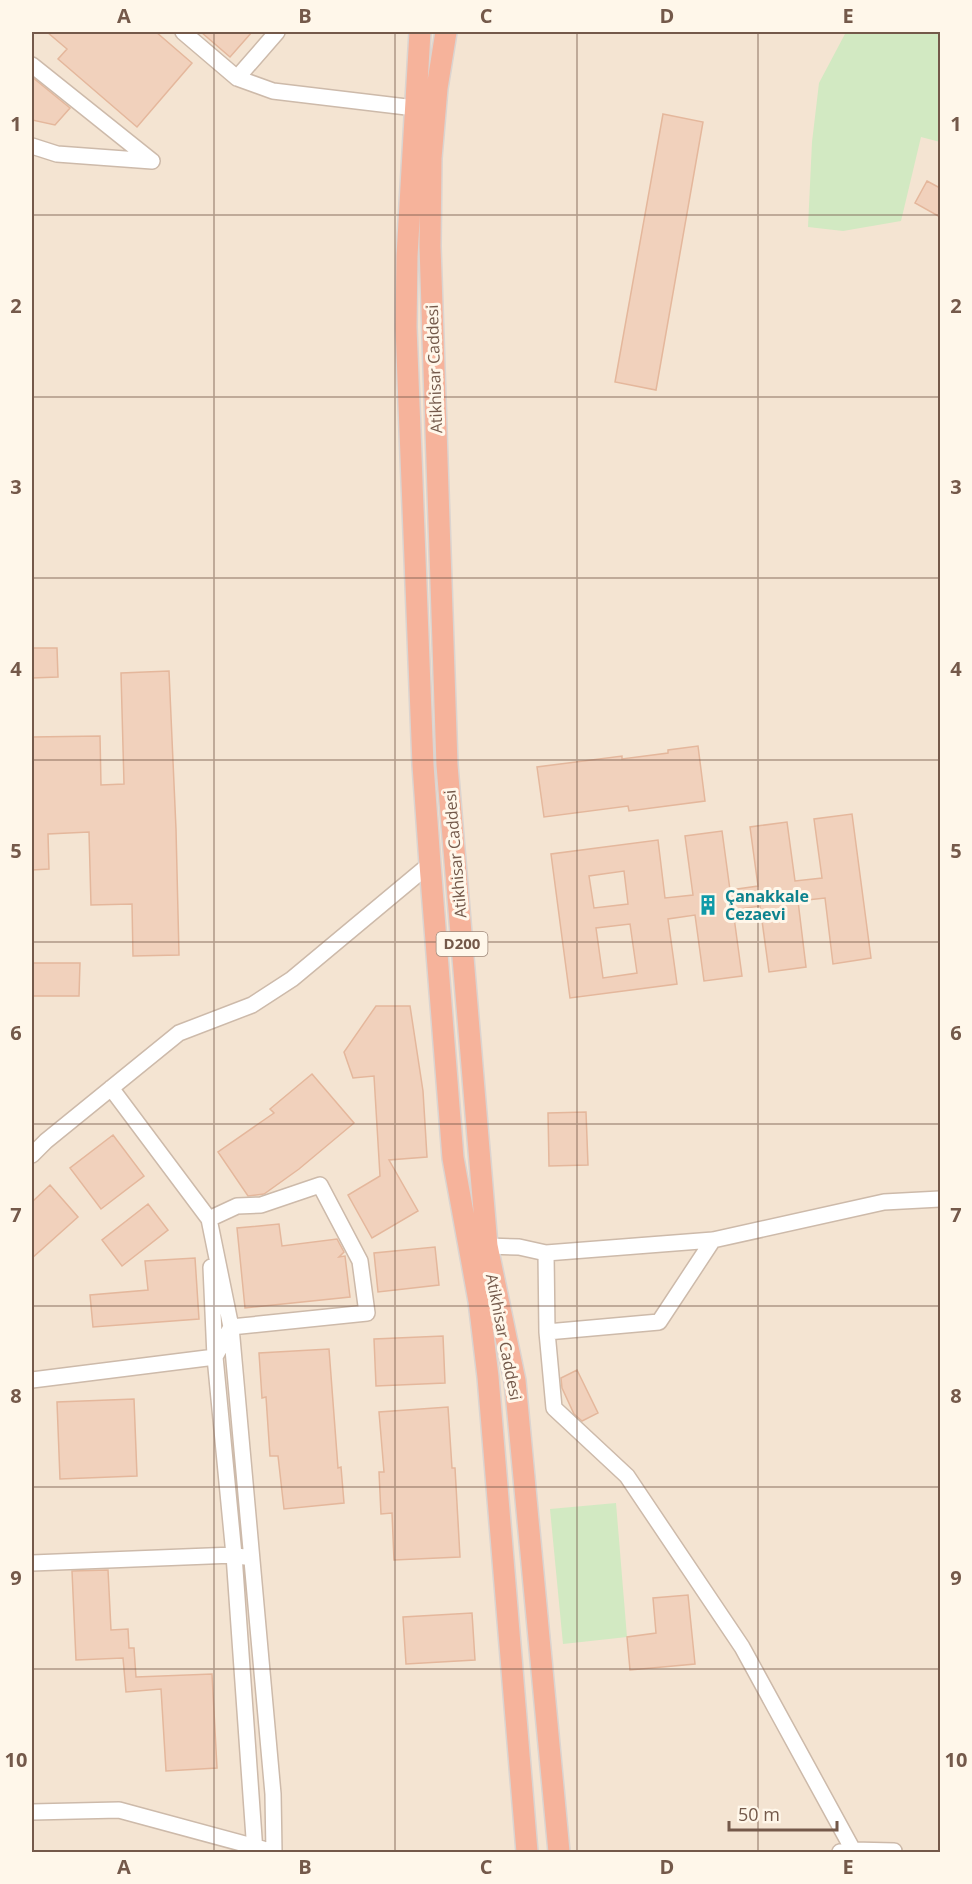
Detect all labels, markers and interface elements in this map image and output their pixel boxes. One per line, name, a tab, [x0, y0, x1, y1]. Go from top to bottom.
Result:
text: A	[117, 2, 131, 29]
text: B	[298, 2, 312, 29]
text: C	[480, 2, 493, 29]
text: D	[660, 2, 674, 29]
text: E	[842, 2, 854, 29]
text: 1	[10, 110, 22, 137]
text: 1	[950, 110, 962, 137]
text: 2	[10, 292, 22, 319]
text: 2	[950, 292, 962, 319]
street label: Atikhisar Caddesi	[421, 304, 447, 434]
text: 3	[10, 473, 22, 500]
text: 3	[950, 473, 962, 500]
text: 4	[10, 655, 22, 682]
text: 4	[950, 655, 962, 682]
street label: Atikhisar Caddesi	[438, 789, 472, 919]
text: 5	[10, 837, 22, 864]
text: 5	[950, 837, 962, 864]
place label: Çanakkale Cezaevi	[725, 885, 809, 925]
building icon: Çanakkale Cezaevi	[696, 893, 720, 917]
road number: D200	[436, 932, 488, 956]
text: 6	[10, 1019, 22, 1046]
text: 6	[950, 1019, 962, 1046]
text: 7	[10, 1201, 22, 1228]
text: 7	[950, 1201, 962, 1228]
street label: Atikhisar Caddesi	[481, 1272, 527, 1402]
text: 8	[10, 1382, 22, 1409]
text: 8	[950, 1382, 962, 1409]
text: 9	[10, 1564, 22, 1591]
text: 9	[950, 1564, 962, 1591]
text: 10	[5, 1746, 27, 1773]
text: 10	[945, 1746, 967, 1773]
scale bar	[729, 1794, 837, 1832]
text: 50 m	[738, 1802, 780, 1826]
text: A	[117, 1853, 131, 1880]
text: B	[298, 1853, 312, 1880]
text: C	[480, 1853, 493, 1880]
text: D	[660, 1853, 674, 1880]
text: E	[842, 1853, 854, 1880]

